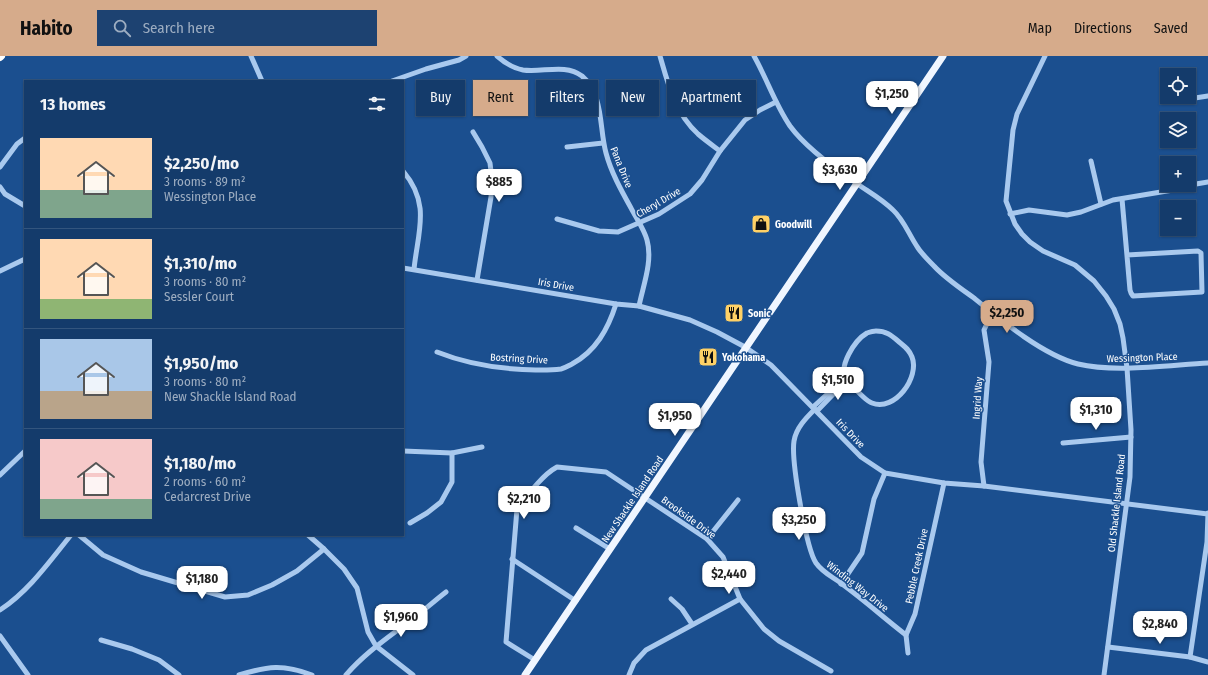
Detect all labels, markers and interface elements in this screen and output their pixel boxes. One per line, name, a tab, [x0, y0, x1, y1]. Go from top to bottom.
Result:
search box	[97, 10, 377, 46]
text: Habito	[20, 17, 73, 40]
icon: search	[111, 17, 133, 39]
text: Search here	[143, 19, 215, 37]
text: Map	[1028, 20, 1052, 37]
text: Directions	[1074, 20, 1132, 37]
text: Saved	[1154, 20, 1188, 37]
map controls	[1160, 68, 1196, 236]
button: locate	[1160, 68, 1196, 104]
chip: Buy	[416, 80, 465, 116]
chip: Rent	[473, 80, 528, 116]
chip: Filters	[536, 80, 598, 116]
chip: New	[606, 80, 659, 116]
chip: Apartment	[667, 80, 756, 116]
pin: $1,250	[859, 81, 925, 115]
text: $1,250	[875, 86, 909, 101]
icon: filters	[366, 93, 388, 115]
text: 13 homes	[40, 94, 106, 115]
button: layers	[1160, 112, 1196, 148]
street label: Pana Drive	[607, 145, 635, 190]
text: $2,250/mo	[164, 153, 239, 174]
icon: home	[72, 154, 120, 202]
button: +	[1160, 156, 1196, 192]
pin: $3,630	[807, 157, 873, 191]
text: $3,630	[822, 162, 858, 177]
pin: $885	[475, 169, 523, 203]
text: 3 rooms · 89 m²	[164, 174, 246, 189]
text: $885	[486, 174, 512, 189]
street label: Cheryl Drive	[634, 185, 683, 220]
text: Wessington Place	[164, 189, 256, 204]
button: −	[1160, 200, 1196, 236]
shop icon: Goodwill	[750, 213, 772, 235]
place label: Goodwill	[775, 219, 812, 231]
text: $1,310/mo	[164, 253, 237, 274]
icon: home	[72, 255, 120, 303]
text: 3 rooms · 80 m²	[164, 274, 246, 289]
street label: Iris Drive	[537, 276, 575, 294]
text: Sessler Court	[164, 289, 234, 304]
pin: $2,250	[974, 300, 1040, 334]
restaurant icon: Sonic	[723, 302, 745, 324]
text: $2,250	[990, 305, 1024, 320]
place label: Sonic	[748, 308, 771, 320]
restaurant icon: Yokohama	[697, 346, 719, 368]
street label: Bostring Drive	[490, 351, 548, 367]
street label: Wessington Place	[1106, 351, 1178, 365]
place label: Yokohama	[721, 352, 765, 364]
text: $1,950/mo	[164, 353, 238, 374]
icon: home	[72, 355, 120, 403]
pin: $1,510	[805, 367, 871, 401]
text: $1,510	[822, 372, 854, 387]
text: 3 rooms · 80 m²	[164, 374, 246, 389]
street label: Ingrid Way	[971, 376, 986, 420]
text: New Shackle Island Road	[164, 389, 297, 404]
pin: $1,310	[1063, 397, 1129, 431]
text: $1,310	[1079, 402, 1113, 417]
pin: $1,950	[642, 403, 708, 437]
text: $1,950	[658, 408, 692, 423]
street label: Iris Drive	[833, 416, 867, 451]
text: $1,180/mo	[164, 453, 236, 474]
street label: Old Shackle Island Road	[1106, 453, 1128, 553]
street label: New Shackle Island Road	[599, 454, 666, 545]
icon: home	[72, 455, 120, 503]
text: 2 rooms · 60 m²	[164, 474, 246, 489]
pin: $2,210	[491, 486, 557, 520]
text: Cedarcrest Drive	[164, 489, 251, 504]
text: $2,210	[507, 491, 541, 506]
street label: Brookside Drive	[659, 494, 718, 542]
pin: $3,250	[766, 507, 832, 541]
text: $3,250	[781, 512, 817, 527]
street label: Pebble Creek Drive	[903, 527, 931, 605]
street label: Winding Way Drive	[824, 559, 891, 615]
pin: $2,440	[696, 561, 762, 595]
pin: $1,180	[169, 566, 235, 600]
text: $2,440	[711, 566, 747, 581]
text: $1,180	[186, 571, 218, 586]
pin: $1,960	[368, 604, 434, 638]
text: $1,960	[384, 609, 418, 624]
pin: $2,840	[1127, 611, 1193, 645]
text: $2,840	[1142, 616, 1178, 631]

